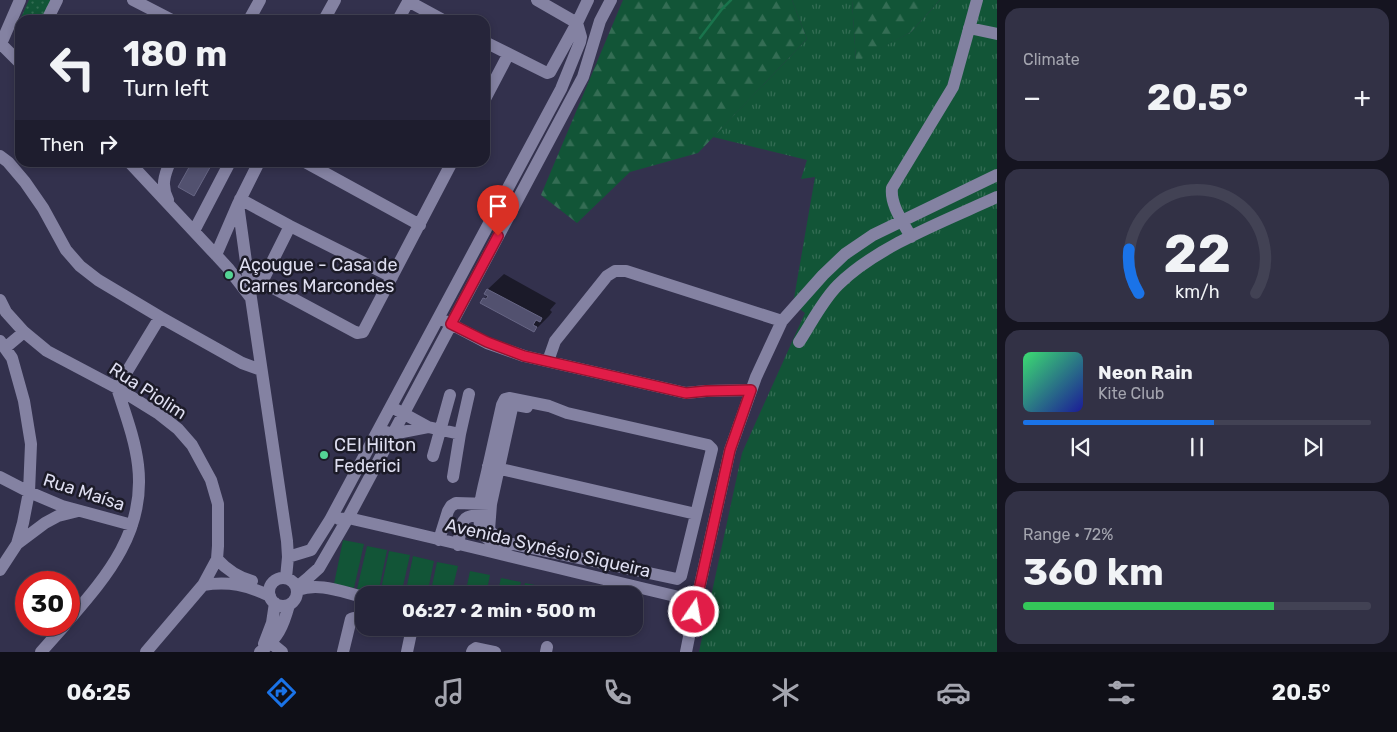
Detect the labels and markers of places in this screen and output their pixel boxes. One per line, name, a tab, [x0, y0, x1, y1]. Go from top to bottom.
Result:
pin	[477, 185, 519, 236]
place label: Açougue - Casa de Carnes Marcondes	[239, 254, 398, 297]
marker: Açougue - Casa de Carnes Marcondes	[223, 269, 235, 281]
place label: CEI Hilton Federici	[334, 434, 416, 477]
marker: CEI Hilton Federici	[318, 449, 330, 461]

